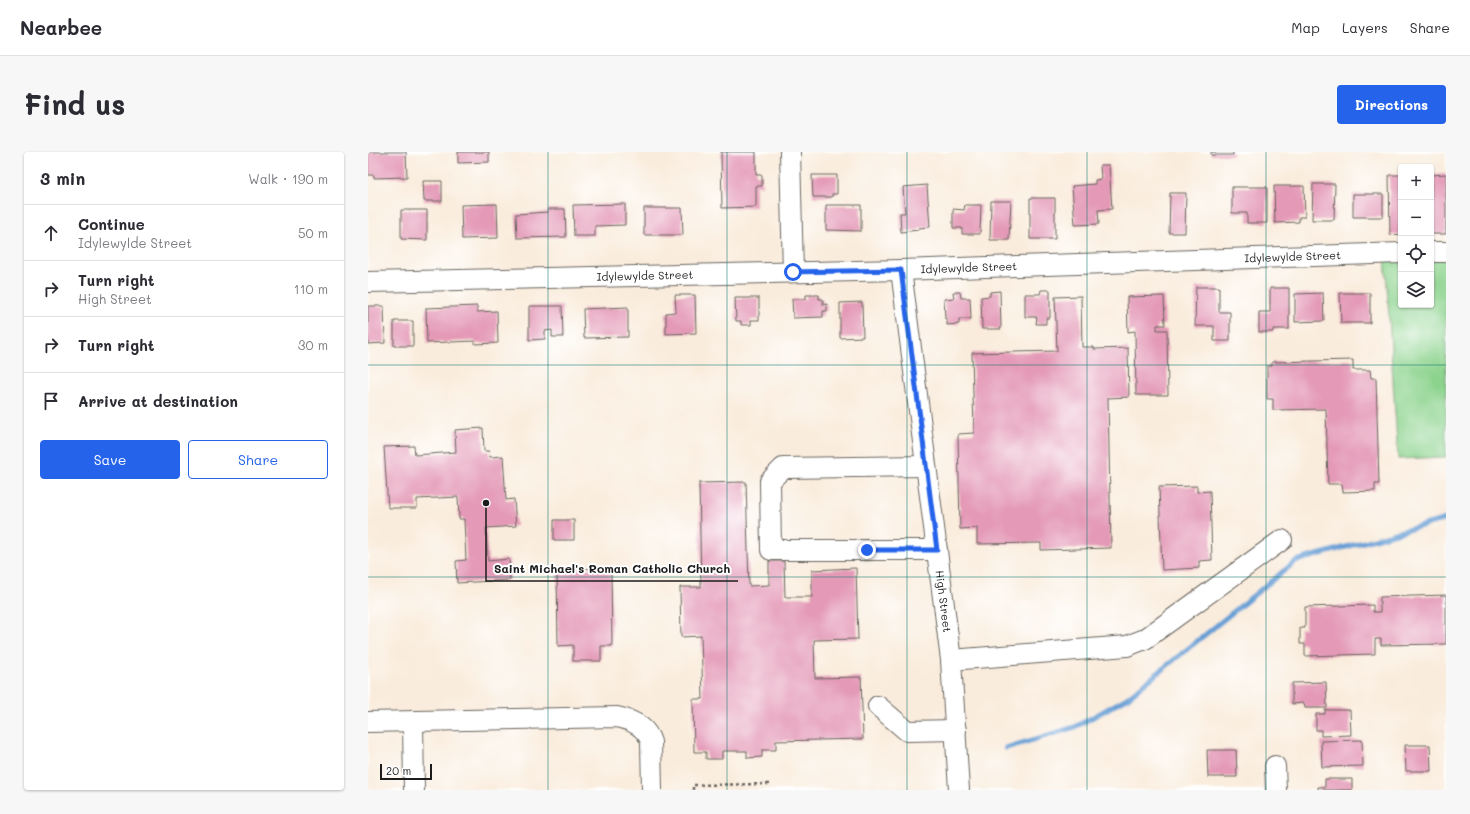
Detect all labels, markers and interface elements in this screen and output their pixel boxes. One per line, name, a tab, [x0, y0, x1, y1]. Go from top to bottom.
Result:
text: Nearbee	[20, 15, 102, 40]
text: Map	[1291, 18, 1320, 37]
text: Layers	[1342, 18, 1388, 37]
text: Share	[1410, 18, 1450, 37]
button: Directions	[1337, 85, 1446, 124]
text: Find us	[24, 86, 125, 122]
map controls	[1398, 164, 1434, 308]
button: +	[1398, 164, 1434, 200]
text: 3 min	[40, 167, 85, 189]
text: Walk · 190 m	[248, 170, 328, 187]
button: −	[1398, 200, 1434, 236]
text: Continue	[78, 214, 145, 234]
icon: ahead	[40, 222, 62, 244]
text: 50 m	[298, 224, 328, 241]
text: Idylewylde Street	[78, 234, 192, 251]
button: locate	[1398, 236, 1434, 272]
street label: Idylewylde Street	[1244, 247, 1341, 265]
street label: Idylewylde Street	[920, 258, 1017, 276]
route start	[784, 263, 802, 281]
street label: Idylewylde Street	[596, 267, 694, 284]
text: Turn right	[78, 270, 155, 290]
button: layers	[1398, 272, 1434, 308]
icon: right	[40, 278, 62, 300]
text: 110 m	[294, 280, 328, 297]
text: High Street	[78, 290, 152, 307]
icon: right	[40, 334, 62, 356]
text: Turn right	[78, 335, 155, 355]
text: 30 m	[298, 336, 328, 353]
icon: arrive	[40, 390, 62, 412]
text: Arrive at destination	[78, 391, 238, 411]
button: Save	[40, 440, 180, 479]
button: Share	[188, 440, 328, 479]
route end	[858, 541, 876, 559]
callout: Saint Michael's Roman Catholic Church	[486, 557, 738, 581]
text: Saint Michael's Roman Catholic Church	[494, 560, 730, 576]
street label: High Street	[933, 569, 955, 633]
scale bar	[380, 762, 432, 781]
text: 20 m	[386, 763, 411, 778]

